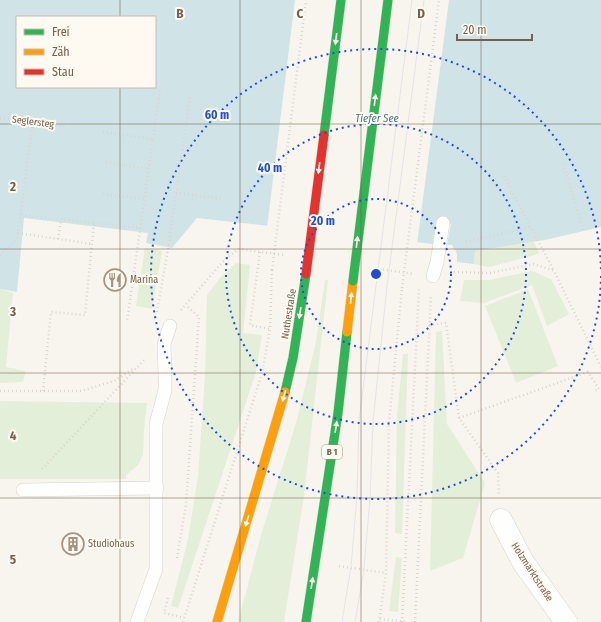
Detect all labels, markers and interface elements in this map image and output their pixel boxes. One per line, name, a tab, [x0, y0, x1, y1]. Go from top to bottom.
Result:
text: B	[176, 6, 184, 21]
text: C	[297, 6, 304, 21]
text: D	[417, 6, 425, 21]
legend	[16, 16, 156, 88]
scale bar	[457, 16, 532, 42]
text: 20 m	[463, 23, 487, 37]
text: Frei	[52, 25, 70, 39]
one-way arrow	[333, 33, 339, 45]
text: Zäh	[52, 45, 70, 59]
text: Stau	[52, 65, 74, 79]
one-way arrow	[372, 94, 379, 106]
text: 60 m	[205, 108, 229, 122]
water label: Tiefer See	[355, 112, 399, 125]
street label: Seglersteg	[11, 113, 55, 131]
text: 40 m	[258, 161, 282, 175]
one-way arrow	[316, 162, 322, 174]
text: 2	[9, 179, 16, 194]
text: 20 m	[310, 214, 335, 228]
one-way arrow	[354, 236, 361, 249]
restaurant icon: Marina	[102, 267, 128, 293]
centre of rings	[369, 267, 383, 281]
place label: Marina	[130, 274, 158, 286]
street label: Nuthestraße	[279, 288, 299, 340]
one-way arrow	[348, 292, 354, 304]
text: 3	[9, 304, 16, 319]
one-way arrow	[297, 307, 303, 319]
one-way arrow	[281, 390, 287, 402]
one-way arrow	[333, 421, 339, 433]
text: 4	[10, 428, 17, 443]
road number: B 1	[322, 445, 342, 459]
one-way arrow	[244, 515, 250, 527]
building icon: Studiohaus	[60, 531, 86, 557]
place label: Studiohaus	[88, 538, 134, 550]
street label: Holzmarktstraße	[508, 540, 556, 604]
text: 5	[10, 552, 16, 567]
one-way arrow	[309, 577, 315, 590]

